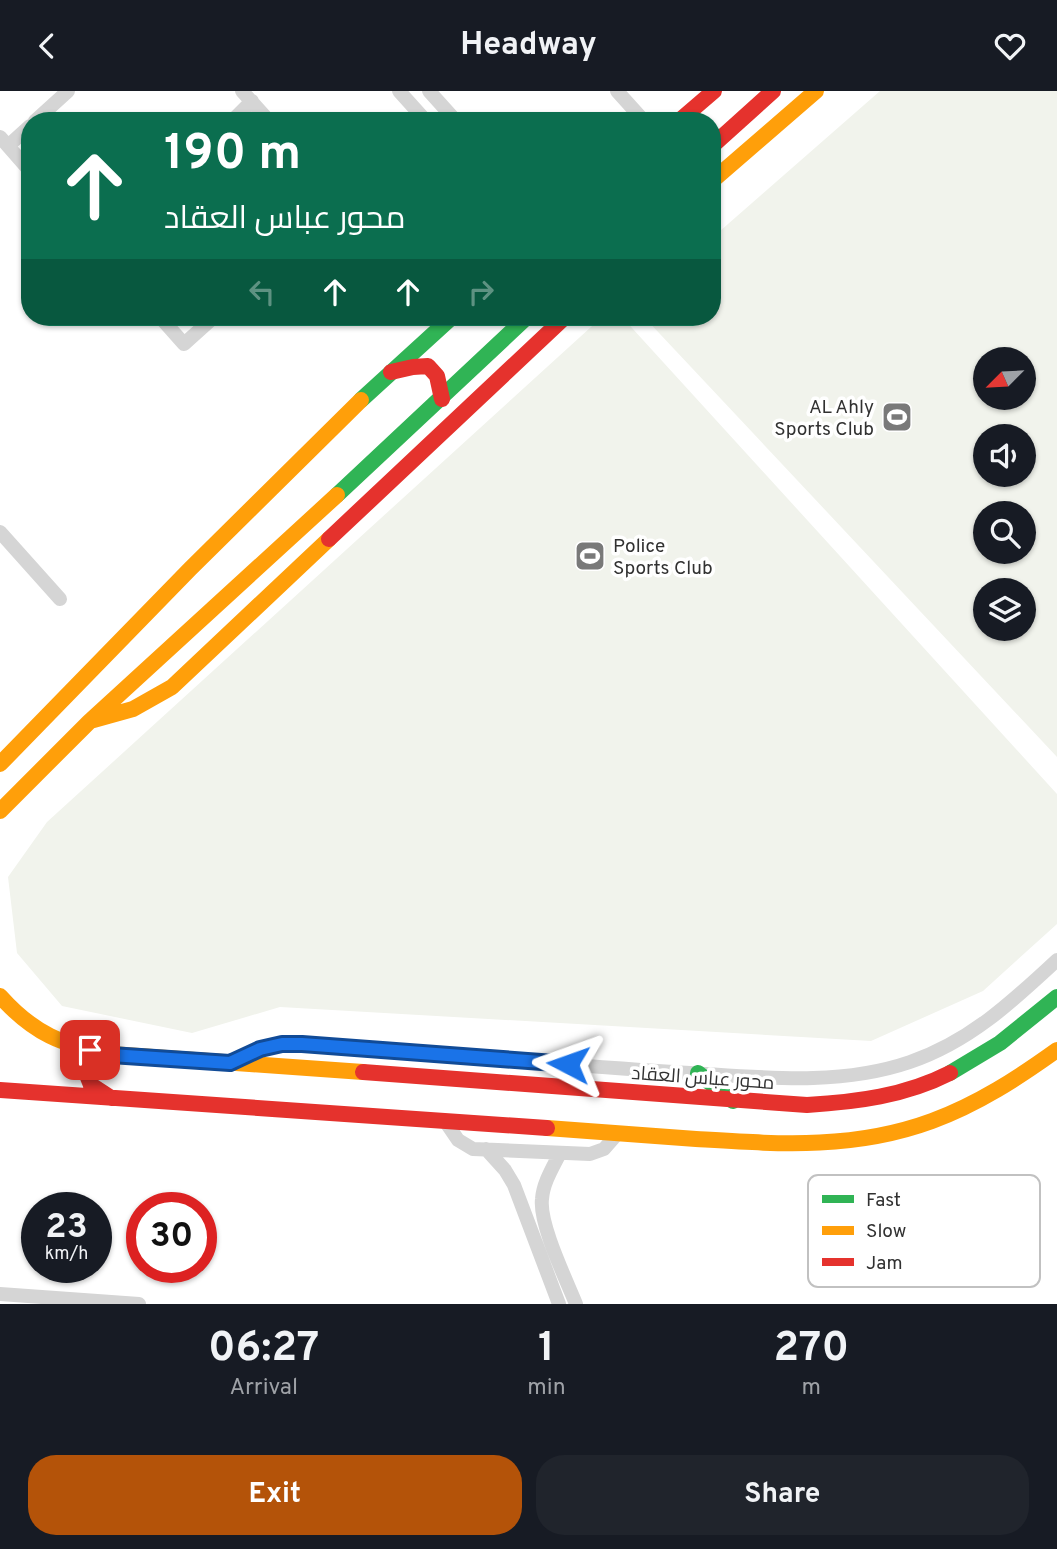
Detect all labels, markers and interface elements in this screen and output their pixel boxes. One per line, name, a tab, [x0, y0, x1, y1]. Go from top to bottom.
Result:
text: Headway	[460, 26, 597, 66]
icon: back	[28, 27, 66, 65]
icon: heart	[991, 27, 1029, 65]
text: 190 m	[164, 125, 301, 187]
icon: ahead	[49, 140, 140, 231]
text: محور عباس العقاد	[164, 200, 405, 240]
icon: left	[243, 273, 281, 311]
icon: ahead	[316, 273, 354, 311]
icon: ahead	[389, 273, 427, 311]
icon: right	[462, 273, 500, 311]
north arrow	[973, 347, 1036, 409]
map controls	[973, 347, 1036, 641]
place label: AL Ahly Sports Club	[774, 396, 874, 442]
sports icon: AL Ahly Sports Club	[880, 400, 914, 434]
button: sound	[973, 424, 1036, 487]
button: search	[973, 501, 1036, 564]
place label: Police Sports Club	[613, 535, 713, 581]
sports icon: Police Sports Club	[573, 539, 607, 573]
button: layers	[973, 578, 1036, 641]
pin	[60, 1020, 120, 1080]
position arrow	[531, 1027, 605, 1101]
icon: arrive	[71, 1031, 109, 1069]
street label: محور عباس العقاد	[631, 1062, 775, 1096]
legend	[808, 1175, 1040, 1287]
text: Fast	[866, 1189, 901, 1213]
speed limit sign: 30	[126, 1192, 217, 1283]
text: 23	[45, 1206, 88, 1250]
text: Slow	[866, 1220, 906, 1244]
text: km/h	[45, 1243, 88, 1266]
text: Jam	[866, 1252, 903, 1276]
text: 06:27	[208, 1323, 319, 1376]
text: 1	[538, 1323, 555, 1376]
text: 270	[774, 1323, 849, 1376]
text: Arrival	[229, 1374, 298, 1403]
text: min	[527, 1374, 566, 1403]
text: m	[802, 1374, 821, 1403]
button: Exit	[28, 1455, 522, 1535]
button: Share	[536, 1455, 1029, 1535]

